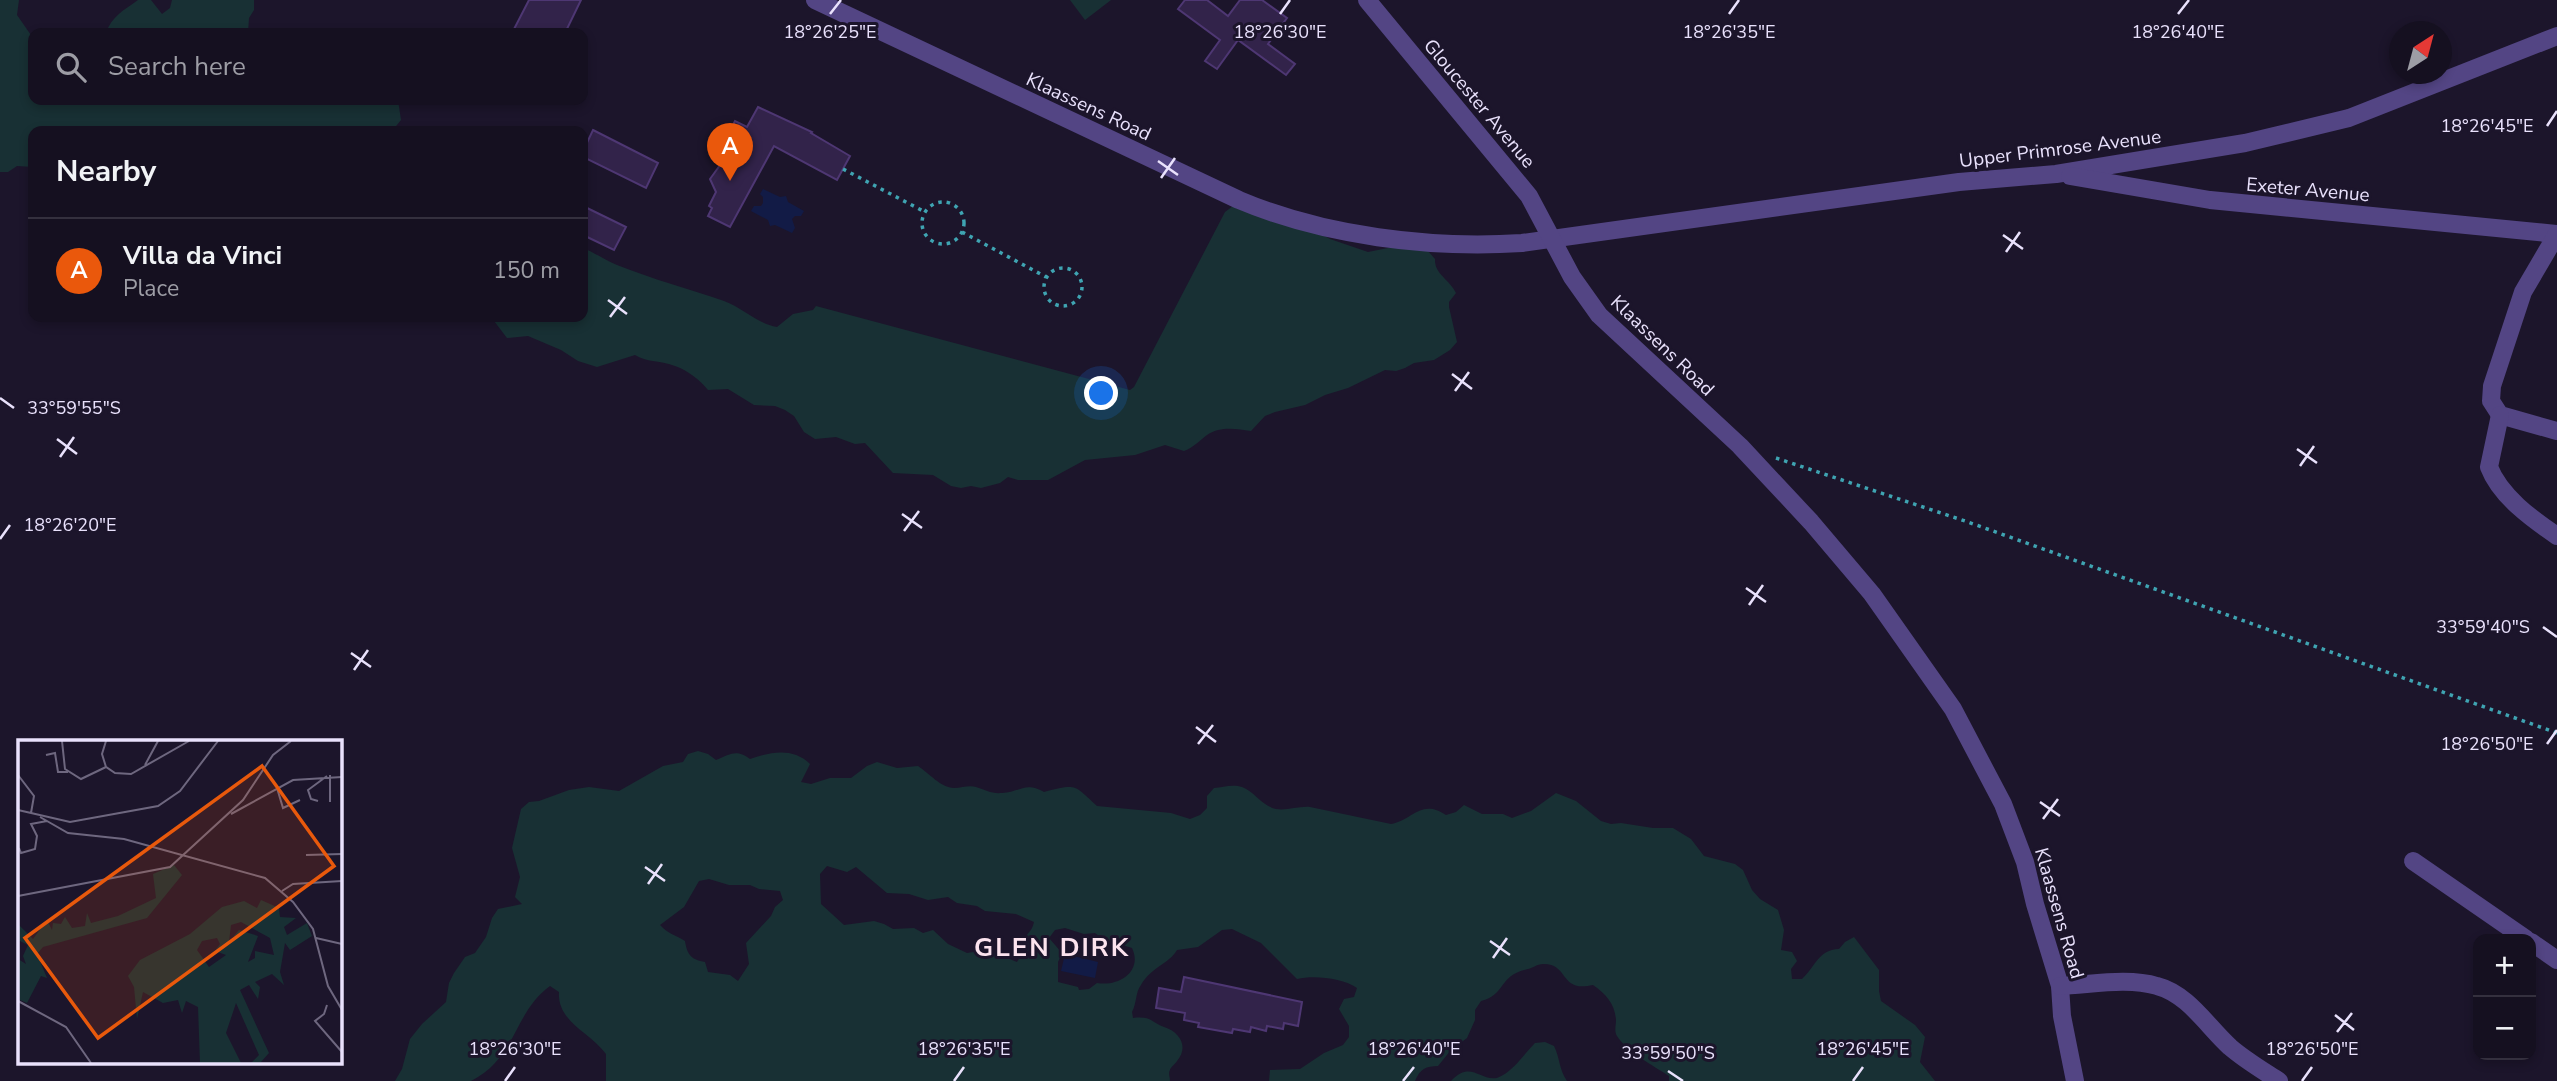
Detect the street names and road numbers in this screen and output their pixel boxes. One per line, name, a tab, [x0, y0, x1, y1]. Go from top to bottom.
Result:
street label: Gloucester Avenue	[1417, 33, 1541, 174]
street label: Klaassens Road	[1022, 67, 1155, 147]
street label: Upper Primrose Avenue	[1958, 124, 2163, 174]
street label: Exeter Avenue	[2245, 172, 2371, 208]
street label: Klaassens Road	[1605, 289, 1720, 402]
street label: Klaassens Road	[2028, 845, 2090, 982]

